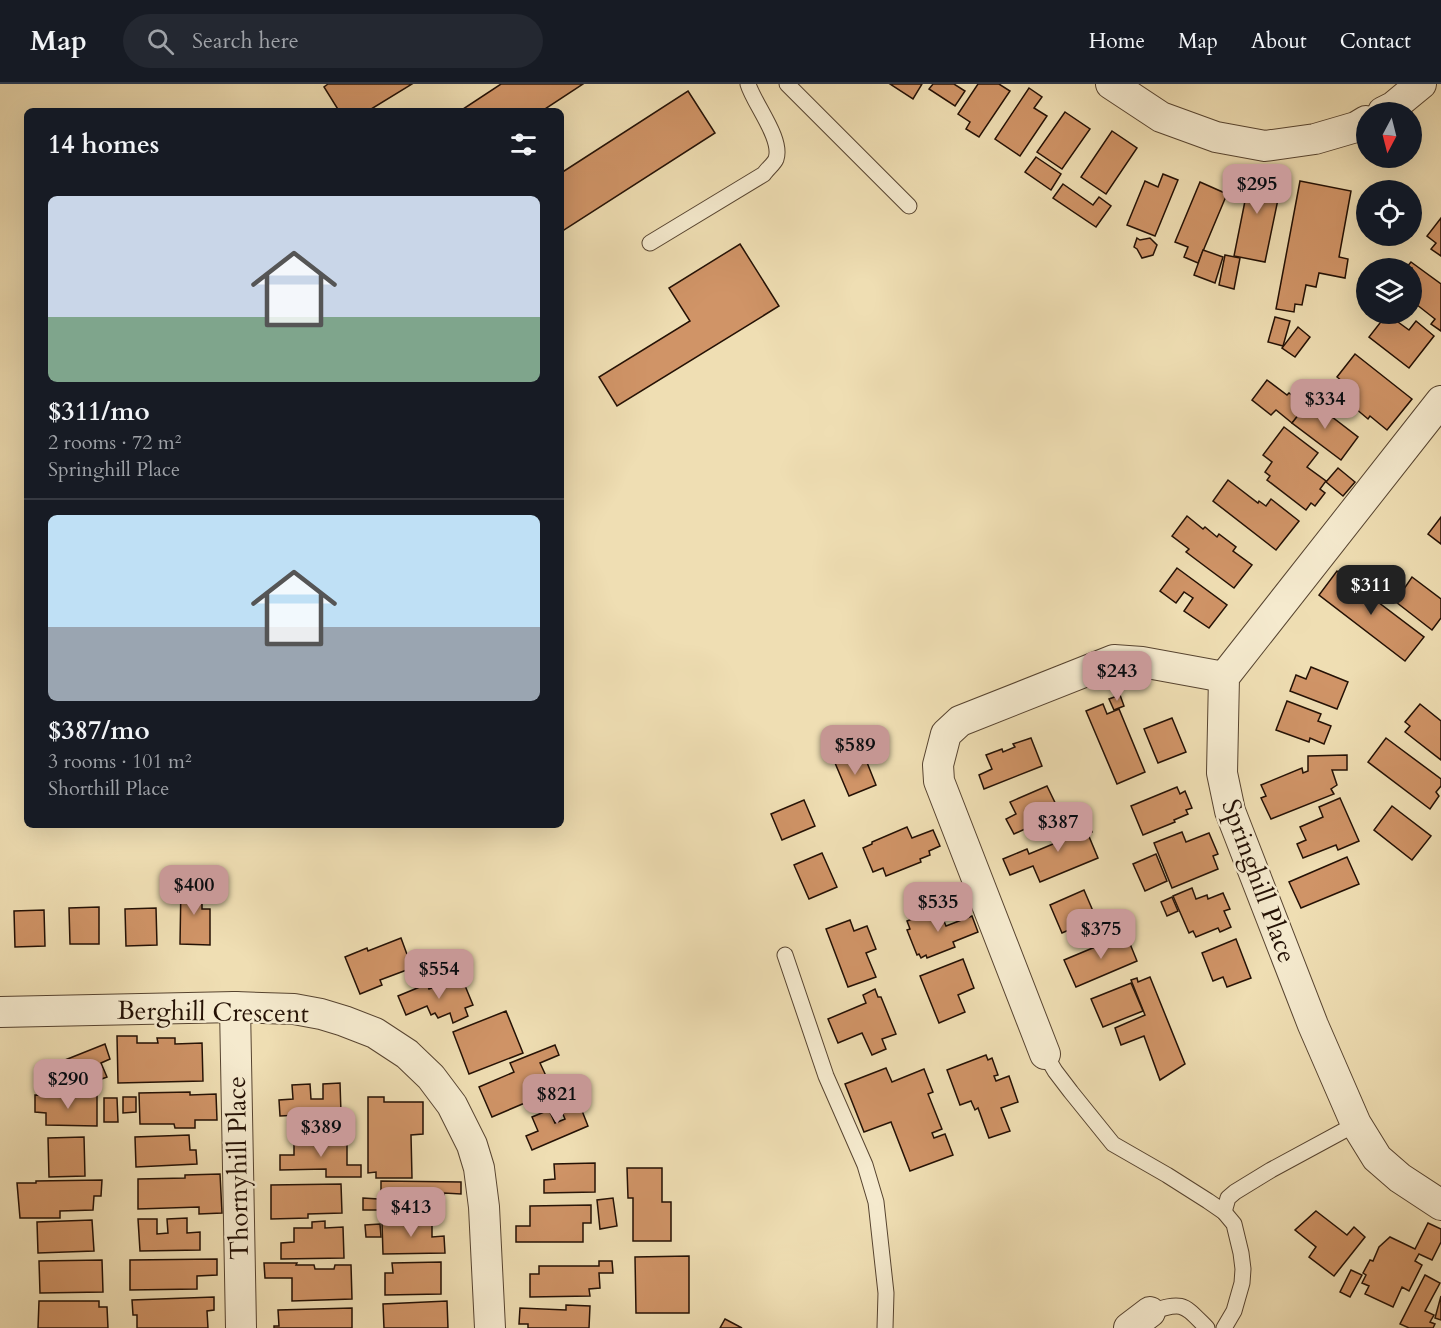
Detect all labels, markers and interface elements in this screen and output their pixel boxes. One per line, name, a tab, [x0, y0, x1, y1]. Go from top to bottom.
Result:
search box	[123, 14, 543, 68]
text: Map	[30, 22, 87, 60]
icon: search	[144, 25, 177, 58]
text: Search here	[192, 26, 299, 56]
text: Home	[1089, 27, 1145, 56]
text: Map	[1178, 27, 1218, 56]
text: About	[1251, 27, 1307, 56]
text: Contact	[1340, 27, 1411, 56]
north arrow	[1356, 102, 1422, 168]
map controls	[1356, 102, 1422, 324]
text: 14 homes	[48, 127, 159, 162]
icon: filters	[507, 128, 540, 161]
pin: $295	[1221, 164, 1293, 215]
text: $295	[1237, 170, 1277, 197]
button: locate	[1356, 180, 1422, 246]
icon: home	[240, 235, 348, 343]
button: layers	[1356, 258, 1422, 324]
pin: $334	[1289, 379, 1361, 430]
text: $334	[1305, 385, 1345, 412]
text: $311/mo	[48, 394, 150, 429]
text: 2 rooms · 72 m²	[48, 429, 181, 456]
text: Springhill Place	[48, 456, 180, 483]
icon: home	[240, 554, 348, 662]
pin: $311	[1335, 565, 1407, 616]
text: $311	[1351, 571, 1391, 598]
pin: $243	[1081, 651, 1153, 702]
text: $243	[1097, 657, 1137, 684]
text: $387/mo	[48, 713, 150, 748]
pin: $589	[819, 725, 891, 776]
text: $589	[835, 731, 875, 758]
text: 3 rooms · 101 m²	[48, 748, 192, 775]
text: Shorthill Place	[48, 775, 169, 802]
street label: Springhill Place	[1213, 794, 1305, 968]
pin: $387	[1022, 802, 1094, 853]
text: $387	[1038, 808, 1078, 835]
pin: $400	[158, 865, 230, 916]
text: $400	[174, 871, 214, 898]
pin: $535	[902, 882, 974, 933]
text: $535	[918, 888, 958, 915]
pin: $375	[1065, 909, 1137, 960]
text: $375	[1081, 915, 1121, 942]
pin: $554	[403, 949, 475, 1000]
text: $554	[419, 955, 459, 982]
street label: Berghill Crescent	[117, 993, 309, 1031]
pin: $290	[32, 1059, 104, 1110]
text: $290	[48, 1065, 88, 1092]
pin: $821	[521, 1074, 593, 1125]
street label: Thornyhill Place	[219, 1076, 257, 1260]
text: $821	[537, 1080, 577, 1107]
pin: $389	[285, 1107, 357, 1158]
text: $389	[301, 1113, 341, 1140]
pin: $413	[375, 1187, 447, 1238]
text: $413	[391, 1193, 431, 1220]

